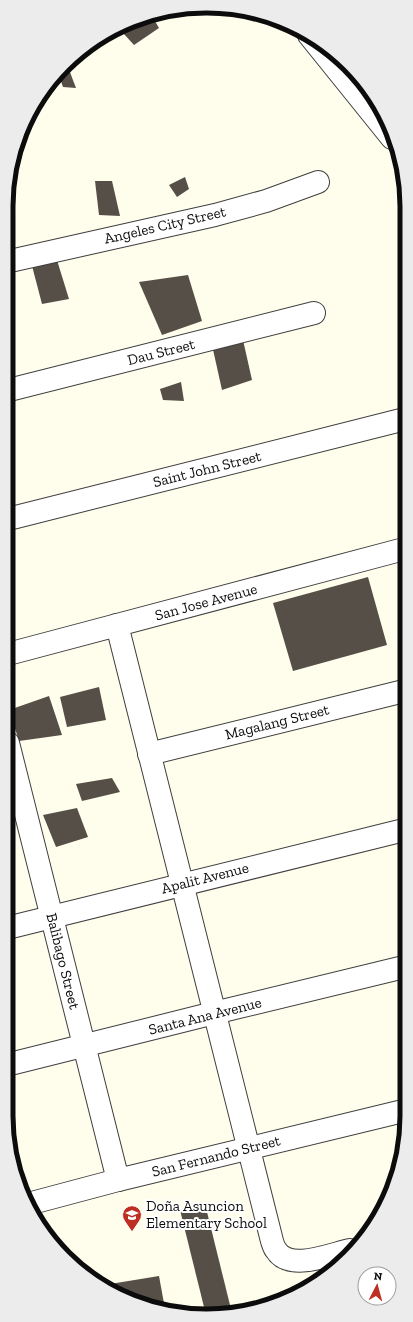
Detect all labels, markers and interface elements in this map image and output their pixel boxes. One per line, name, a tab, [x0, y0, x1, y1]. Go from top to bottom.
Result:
street label: Angeles City Street	[102, 202, 228, 248]
street label: Dau Street	[125, 335, 197, 369]
street label: Saint John Street	[151, 447, 263, 491]
street label: San Jose Avenue	[153, 580, 259, 624]
street label: Magalang Street	[223, 700, 331, 744]
street label: Apalit Avenue	[159, 858, 251, 898]
street label: Balibago Street	[42, 911, 84, 1011]
street label: Santa Ana Avenue	[147, 993, 263, 1039]
street label: San Fernando Street	[150, 1131, 283, 1181]
place label: Doña Asuncion Elementary School	[146, 1197, 267, 1232]
school or university icon: Doña Asuncion Elementary School	[121, 1204, 143, 1232]
north arrow	[357, 1266, 397, 1306]
text: N	[373, 1270, 383, 1284]

